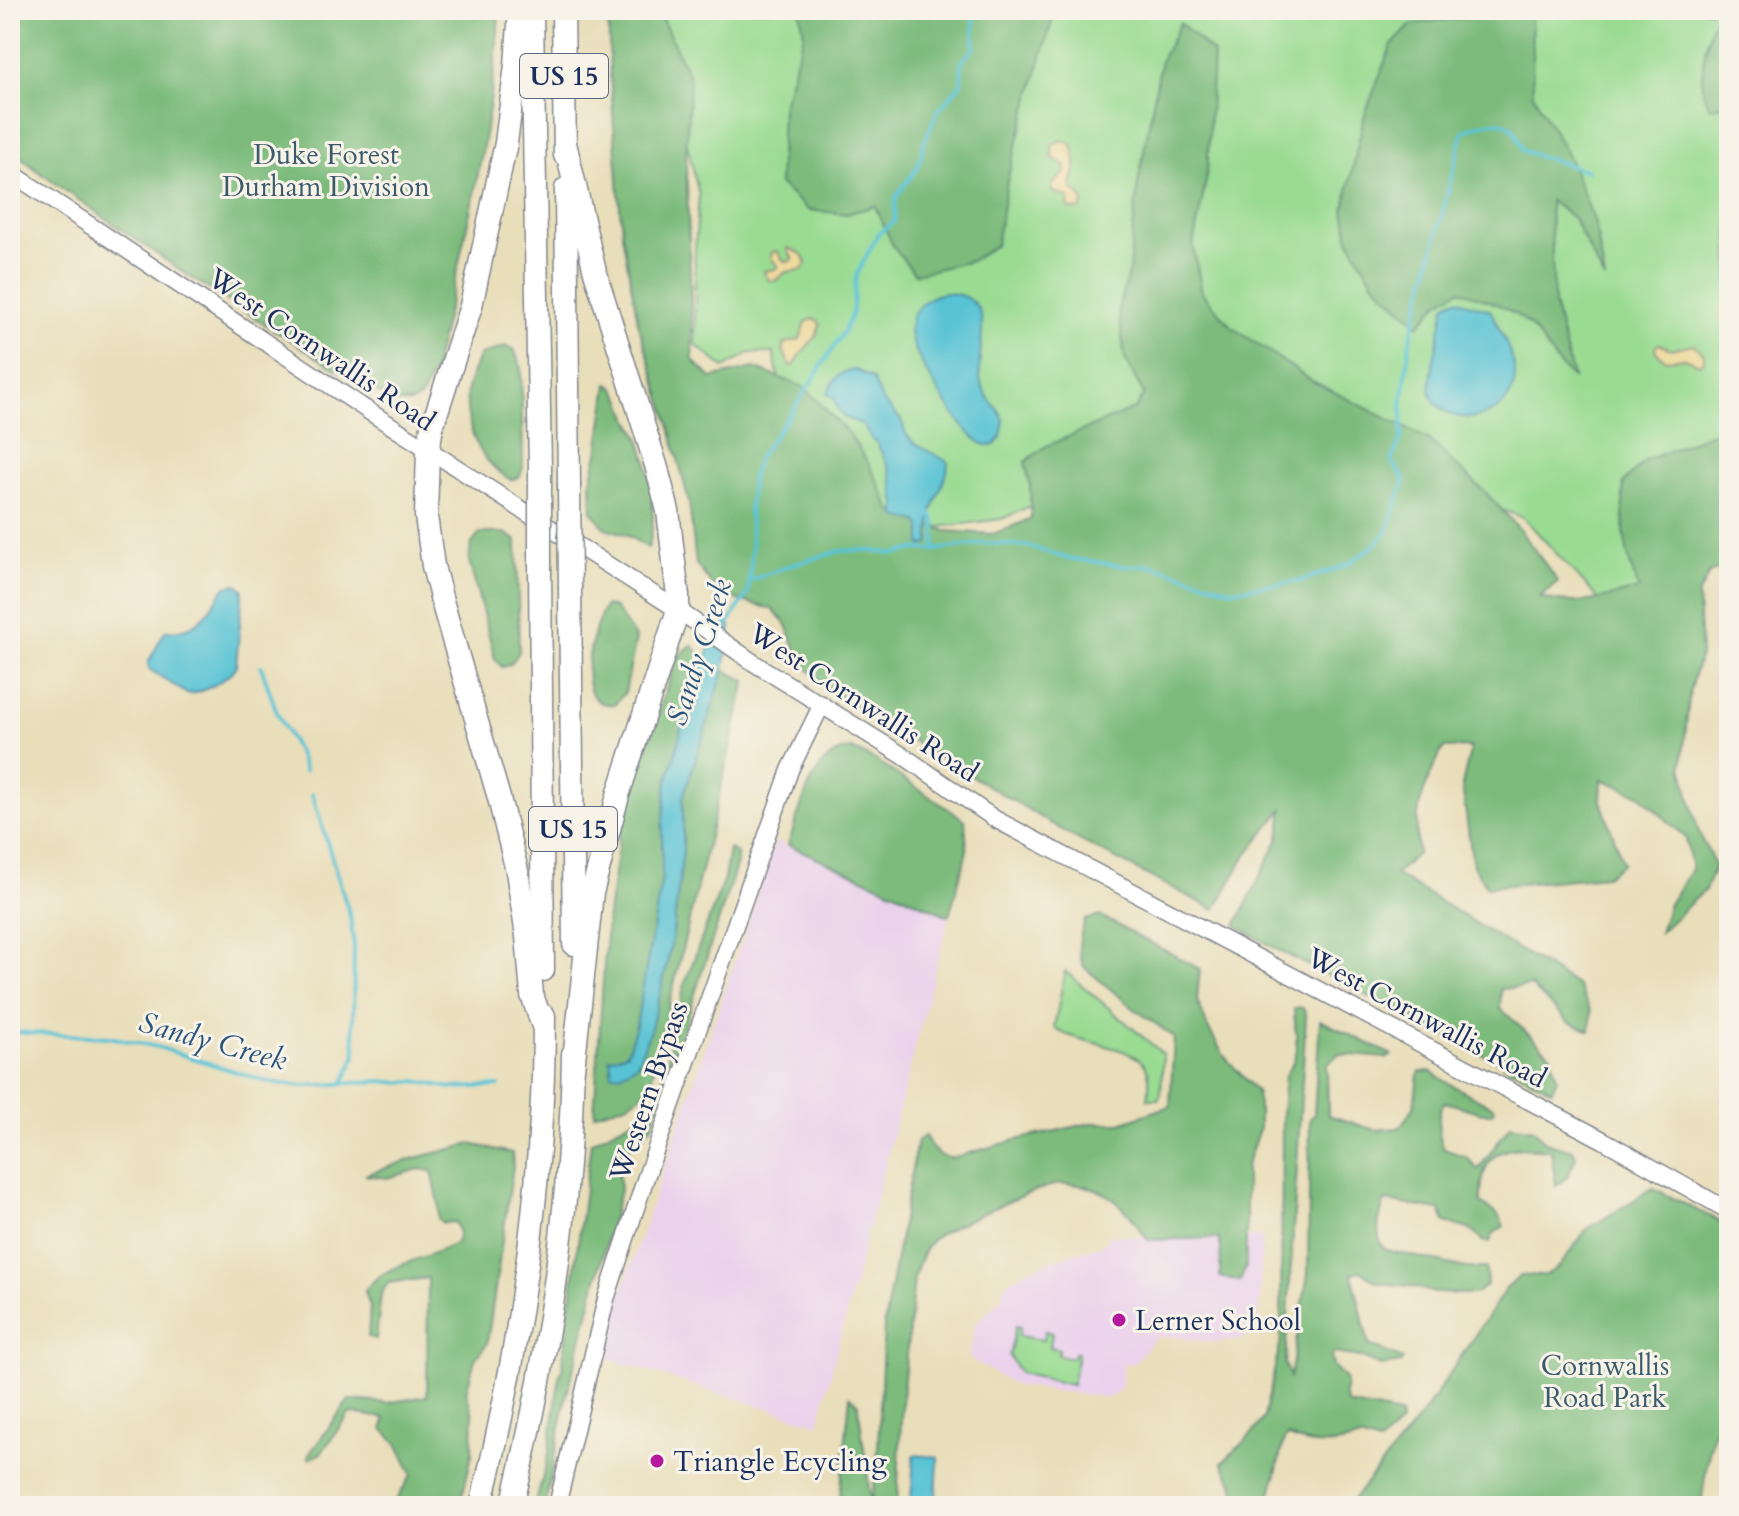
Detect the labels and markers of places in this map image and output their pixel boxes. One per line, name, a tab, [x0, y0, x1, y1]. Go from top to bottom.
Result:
place label: Lerner School	[1135, 1302, 1301, 1340]
marker: Lerner School	[1110, 1311, 1128, 1329]
place label: Triangle Ecycling	[673, 1443, 887, 1481]
marker: Triangle Ecycling	[648, 1452, 666, 1470]

